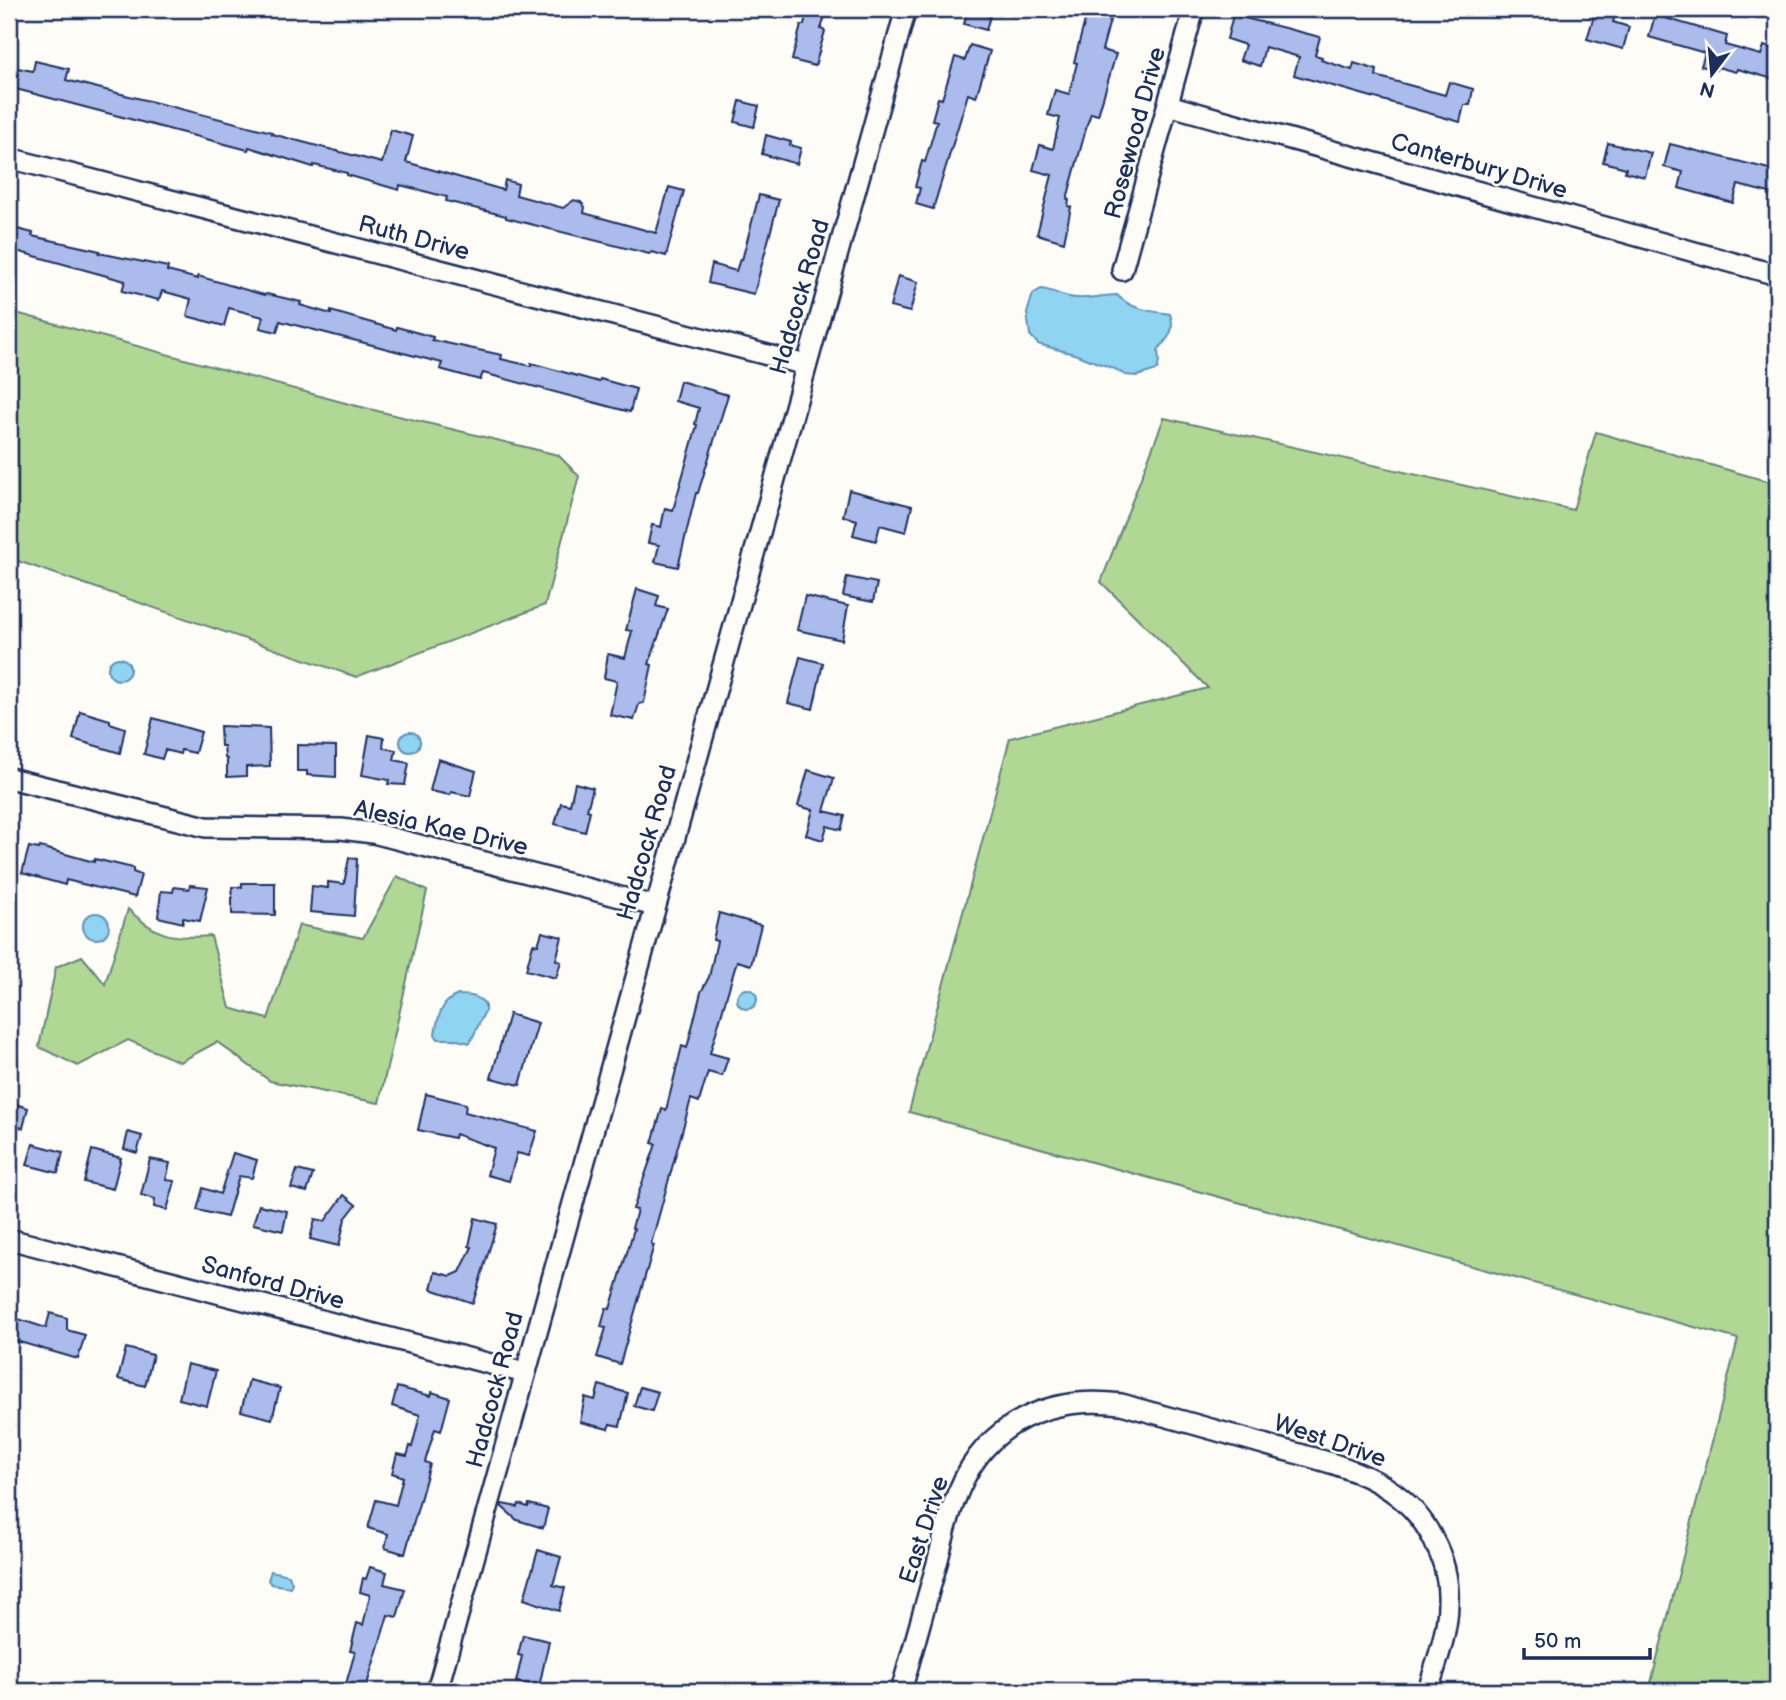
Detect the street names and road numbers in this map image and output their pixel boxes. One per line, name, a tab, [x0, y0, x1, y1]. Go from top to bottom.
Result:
street label: Rosewood Drive	[1098, 44, 1172, 222]
street label: Canterbury Drive	[1387, 127, 1571, 205]
street label: Ruth Drive	[355, 209, 473, 267]
street label: Hadcock Road	[764, 216, 836, 378]
street label: Hadcock Road	[611, 762, 683, 924]
street label: Alesia Kae Drive	[351, 794, 531, 862]
street label: Sanford Drive	[198, 1250, 348, 1316]
street label: Hadcock Road	[460, 1309, 530, 1471]
street label: West Drive	[1270, 1408, 1390, 1474]
street label: East Drive	[893, 1472, 955, 1588]

